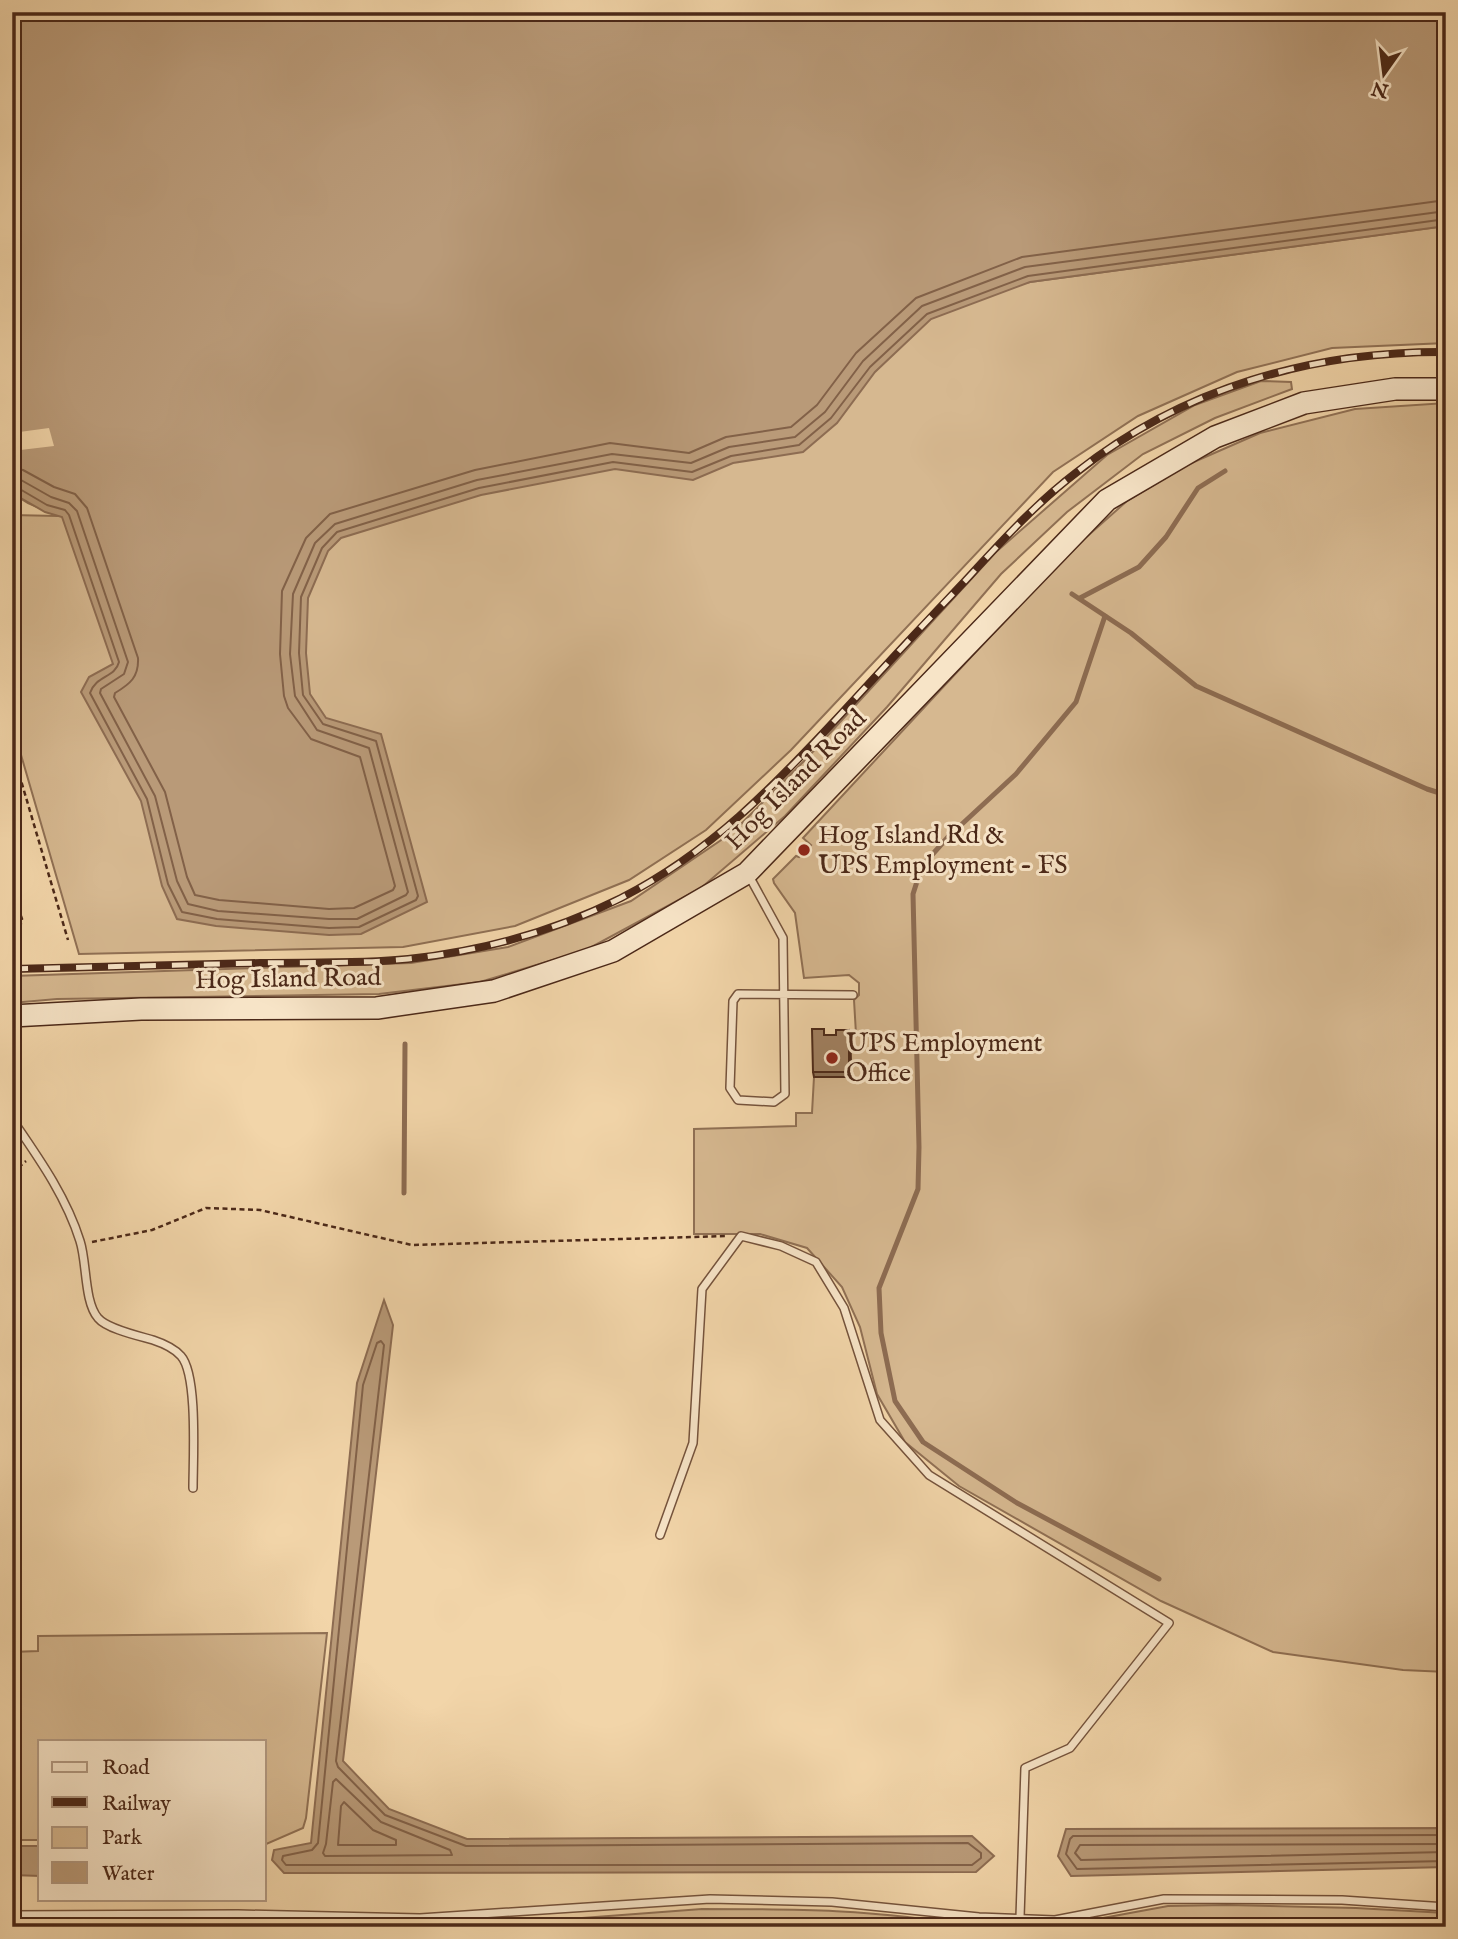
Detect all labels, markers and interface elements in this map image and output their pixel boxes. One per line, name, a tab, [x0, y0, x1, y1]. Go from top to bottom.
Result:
north arrow	[1350, 38, 1420, 108]
text: N	[1369, 75, 1392, 102]
street label: Hog Island Road	[718, 702, 874, 858]
place label: Hog Island Rd & UPS Employment - FS	[818, 819, 1068, 882]
marker: Hog Island Rd & UPS Employment - FS	[796, 842, 812, 858]
street label: Hog Island Road	[194, 961, 382, 997]
place label: UPS Employment Office	[846, 1027, 1042, 1090]
marker: UPS Employment Office	[824, 1050, 840, 1066]
legend	[38, 1740, 266, 1900]
text: Road	[102, 1755, 150, 1782]
text: Railway	[102, 1791, 172, 1818]
text: Park	[102, 1825, 143, 1852]
text: Water	[102, 1861, 155, 1888]

